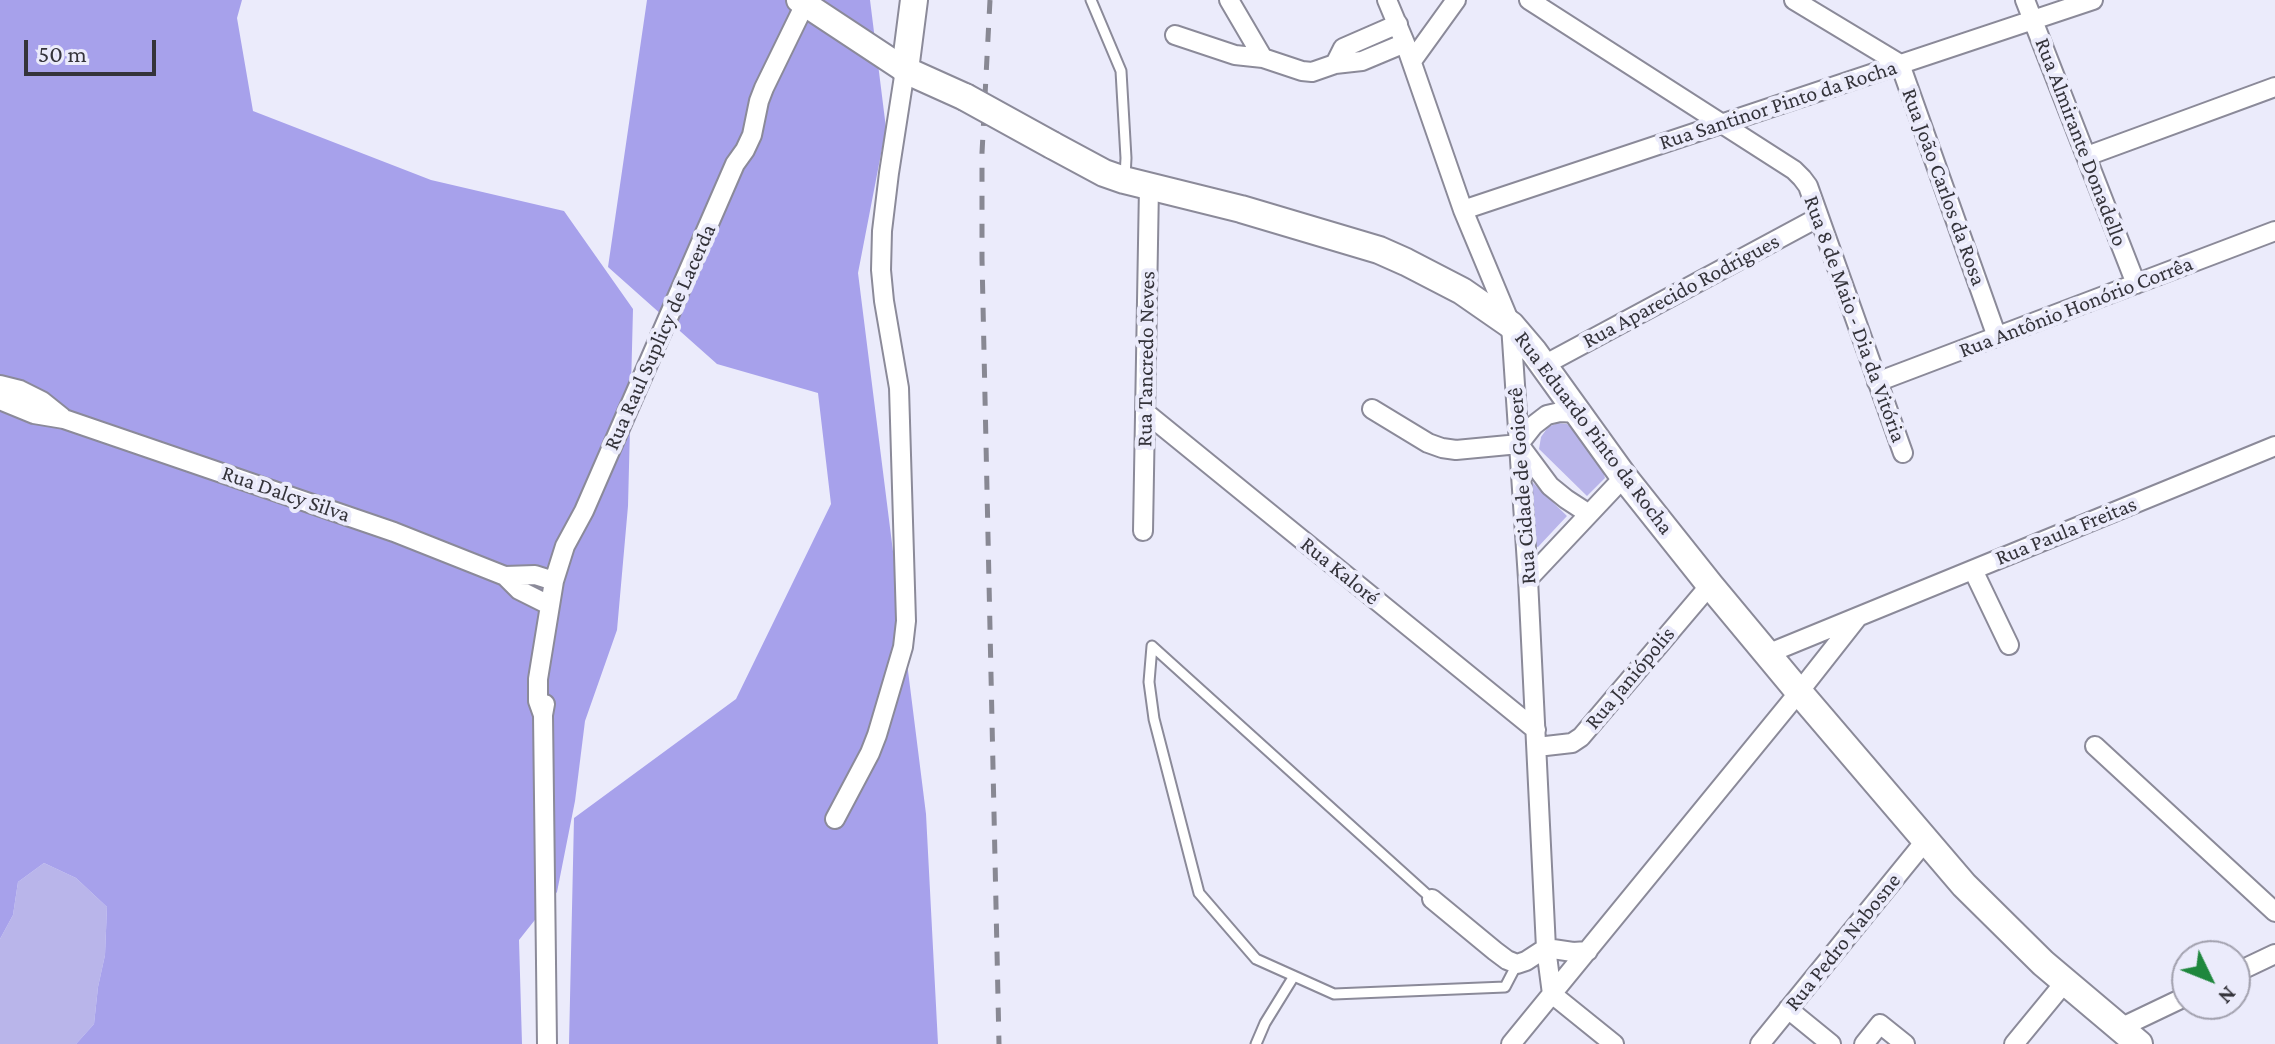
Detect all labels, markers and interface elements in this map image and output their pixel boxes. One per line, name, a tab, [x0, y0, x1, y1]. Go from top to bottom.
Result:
scale bar	[28, 24, 160, 74]
street label: Rua Almirante Donadello	[2029, 34, 2133, 250]
text: 50 m	[38, 40, 87, 67]
street label: Rua Santinor Pinto da Rocha	[1656, 54, 1900, 156]
street label: Rua João Carlos da Rosa	[1896, 85, 1992, 289]
street label: Rua 8 de Maio - Dia da Vitória	[1798, 192, 1912, 446]
street label: Rua Raul Suplicy de Lacerda	[598, 220, 722, 454]
street label: Rua Aparecido Rodrigues	[1578, 228, 1784, 354]
street label: Rua Antônio Honório Corrêa	[1955, 250, 2197, 364]
street label: Rua Tancredo Neves	[1131, 271, 1161, 447]
street label: Rua Eduardo Pinto da Rocha	[1509, 326, 1679, 540]
street label: Rua Cidade de Goioerê	[1502, 387, 1542, 585]
street label: Rua Dalcy Silva	[218, 460, 354, 528]
street label: Rua Paula Freitas	[1991, 491, 2141, 571]
street label: Rua Kaloré	[1295, 531, 1385, 611]
street label: Rua Janiópolis	[1579, 621, 1681, 735]
street label: Rua Pedro Nabosne	[1780, 868, 1906, 1016]
north arrow	[2171, 940, 2251, 1020]
text: N	[2213, 981, 2242, 1009]

